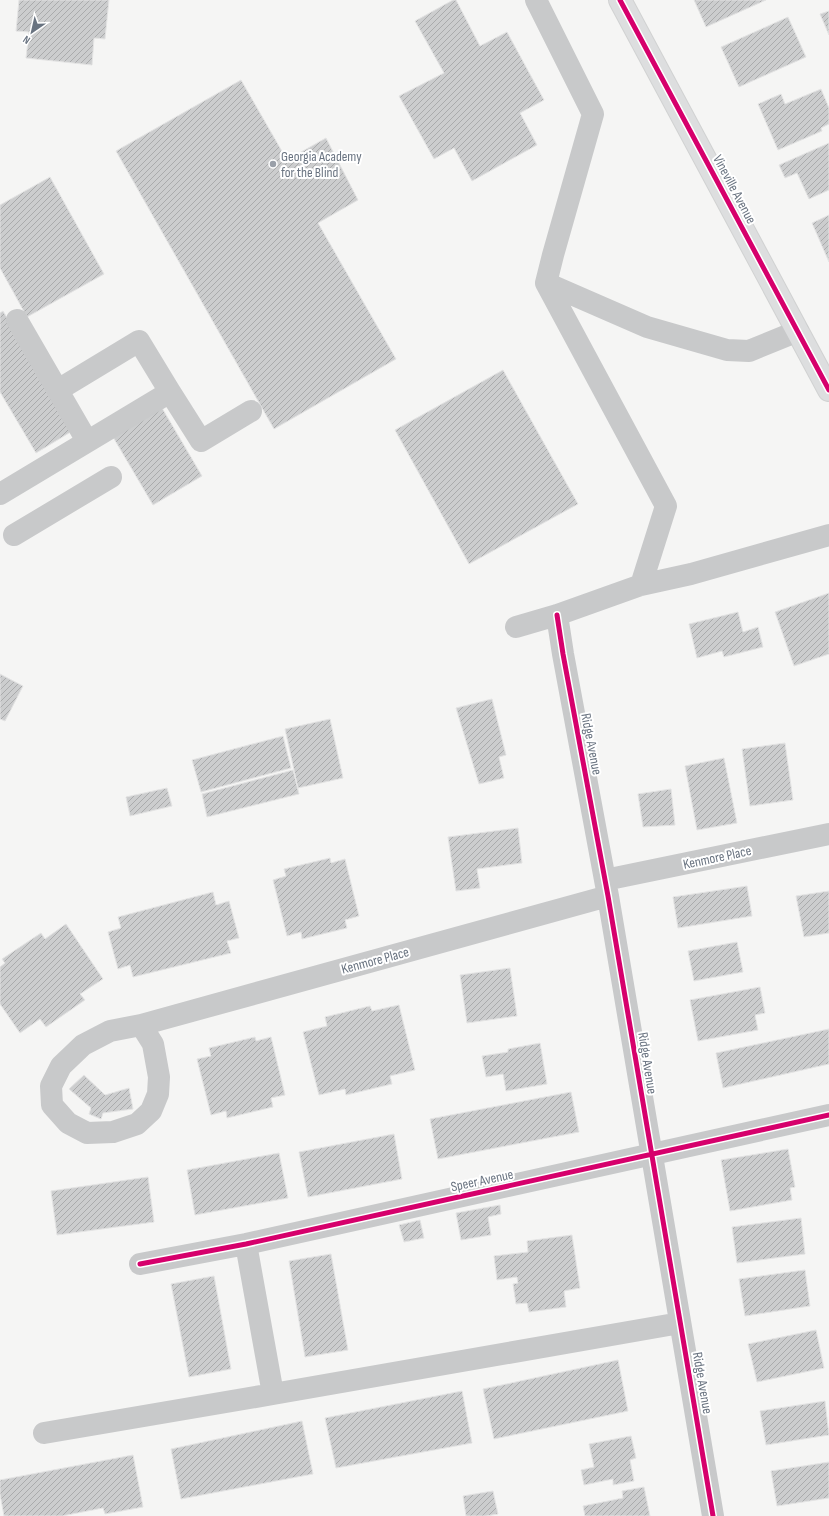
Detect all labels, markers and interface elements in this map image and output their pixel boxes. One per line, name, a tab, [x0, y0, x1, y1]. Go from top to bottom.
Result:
north arrow	[12, 12, 52, 52]
text: N	[21, 33, 33, 47]
place label: Georgia Academy for the Blind	[281, 148, 362, 181]
street label: Vineville Avenue	[709, 152, 760, 227]
marker: Georgia Academy for the Blind	[268, 159, 278, 169]
street label: Ridge Avenue	[577, 712, 606, 776]
street label: Kenmore Place	[681, 842, 753, 873]
street label: Kenmore Place	[339, 943, 411, 978]
street label: Ridge Avenue	[634, 1031, 661, 1095]
street label: Speer Avenue	[449, 1166, 515, 1195]
street label: Ridge Avenue	[689, 1351, 716, 1415]

